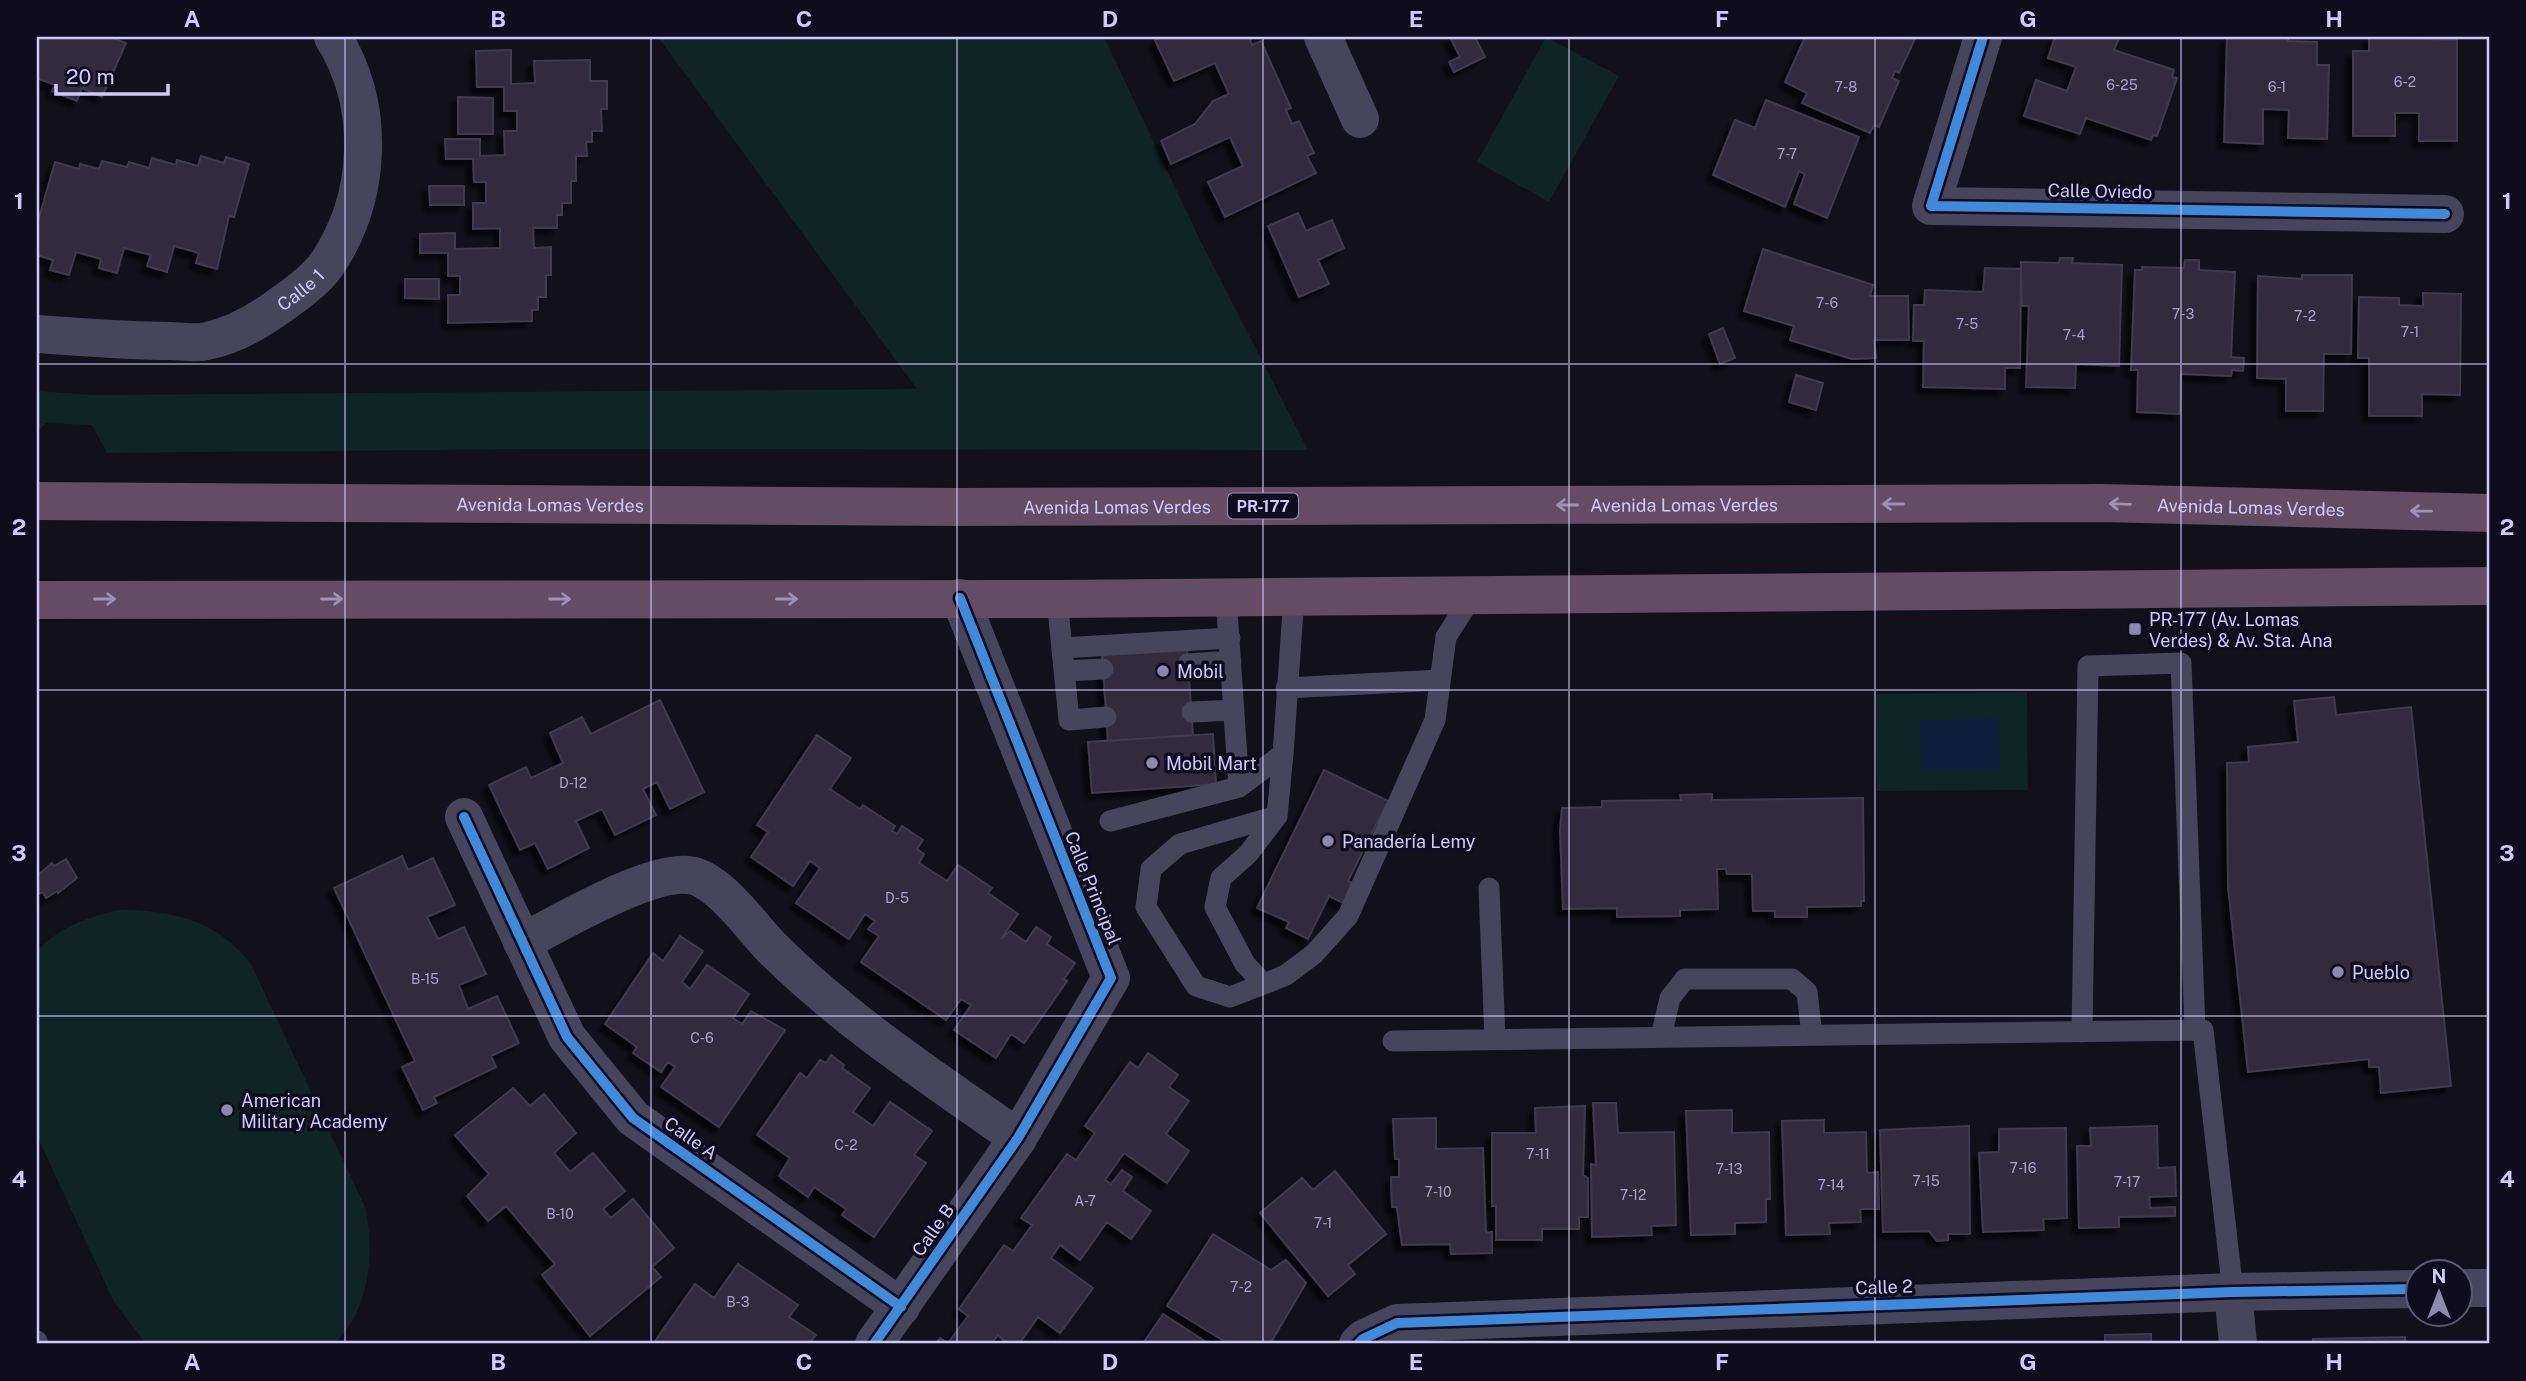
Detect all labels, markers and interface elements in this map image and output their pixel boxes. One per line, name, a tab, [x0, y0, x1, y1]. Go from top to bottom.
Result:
text: A	[184, 5, 201, 32]
text: B	[490, 5, 506, 32]
text: C	[796, 5, 812, 32]
text: D	[1102, 5, 1118, 32]
text: E	[1409, 5, 1423, 32]
text: F	[1715, 5, 1729, 32]
text: G	[2019, 5, 2037, 32]
text: H	[2325, 5, 2343, 32]
scale bar	[56, 52, 168, 96]
text: 20 m	[66, 64, 115, 89]
house number: 6-2	[2394, 74, 2416, 90]
house number: 6-25	[2106, 77, 2138, 93]
house number: 7-8	[1835, 79, 1857, 95]
house number: 6-1	[2268, 79, 2286, 95]
house number: 7-7	[1777, 146, 1797, 162]
street label: Calle Oviedo	[2047, 180, 2153, 202]
text: 1	[14, 187, 24, 214]
text: 1	[2502, 187, 2512, 214]
street label: Calle 1	[273, 264, 328, 315]
house number: 7-6	[1816, 295, 1838, 311]
house number: 7-3	[2172, 306, 2194, 322]
house number: 7-2	[2294, 308, 2316, 324]
house number: 7-5	[1956, 316, 1978, 332]
house number: 7-1	[2401, 324, 2419, 340]
house number: 7-4	[2063, 327, 2085, 343]
street label: Avenida Lomas Verdes	[456, 493, 644, 515]
road number: PR-177	[1228, 494, 1298, 519]
street label: Avenida Lomas Verdes	[1590, 494, 1778, 515]
street label: Avenida Lomas Verdes	[2157, 494, 2345, 520]
street label: Avenida Lomas Verdes	[1023, 496, 1211, 517]
one-way arrow	[1881, 497, 1904, 511]
one-way arrow	[2109, 497, 2132, 511]
one-way arrow	[1556, 498, 1579, 512]
one-way arrow	[2410, 504, 2433, 518]
text: 2	[12, 513, 26, 540]
text: 2	[2500, 513, 2514, 540]
one-way arrow	[93, 592, 116, 606]
one-way arrow	[321, 592, 344, 606]
one-way arrow	[548, 592, 571, 606]
one-way arrow	[776, 592, 799, 605]
place label: PR-177 (Av. Lomas Verdes) & Av. Sta. Ana	[2149, 609, 2332, 651]
marker: PR-177 (Av. Lomas Verdes) & Av. Sta. Ana	[2127, 621, 2143, 637]
place label: Mobil	[1177, 661, 1224, 682]
marker: Mobil	[1155, 663, 1171, 679]
place label: Mobil Mart	[1166, 753, 1257, 774]
marker: Mobil Mart	[1144, 755, 1160, 771]
house number: D-12	[559, 775, 587, 791]
street label: Calle Principal	[1061, 828, 1125, 948]
place label: Panadería Lemy	[1342, 831, 1476, 852]
marker: Panadería Lemy	[1320, 833, 1336, 849]
text: 3	[11, 839, 27, 866]
text: 3	[2499, 839, 2515, 866]
house number: D-5	[885, 890, 909, 906]
place label: Pueblo	[2352, 962, 2410, 983]
marker: Pueblo	[2330, 964, 2346, 980]
house number: B-15	[411, 971, 439, 987]
house number: C-6	[690, 1030, 714, 1046]
place label: American Military Academy	[241, 1090, 388, 1132]
marker: American Military Academy	[219, 1102, 235, 1118]
street label: Calle A	[661, 1112, 722, 1164]
house number: C-2	[834, 1137, 858, 1153]
house number: 7-11	[1526, 1146, 1550, 1162]
house number: 7-16	[2009, 1160, 2037, 1176]
house number: 7-13	[1715, 1161, 1743, 1177]
text: 4	[11, 1165, 27, 1192]
text: 4	[2499, 1165, 2515, 1192]
house number: 7-15	[1912, 1173, 1940, 1189]
house number: 7-17	[2114, 1174, 2140, 1190]
house number: 7-14	[1817, 1177, 1845, 1193]
house number: 7-10	[1425, 1184, 1451, 1200]
house number: 7-12	[1620, 1187, 1646, 1203]
house number: A-7	[1074, 1193, 1096, 1209]
street label: Calle B	[907, 1200, 959, 1260]
house number: B-10	[546, 1206, 574, 1222]
house number: 7-1	[1314, 1215, 1332, 1231]
north arrow	[2404, 1258, 2474, 1328]
text: N	[2432, 1265, 2446, 1287]
street label: Calle 2	[1855, 1276, 1913, 1298]
house number: 7-2	[1230, 1279, 1252, 1295]
house number: B-3	[726, 1294, 750, 1310]
text: A	[184, 1348, 201, 1375]
text: B	[490, 1348, 506, 1375]
text: C	[796, 1348, 812, 1375]
text: D	[1102, 1348, 1118, 1375]
text: E	[1409, 1348, 1423, 1375]
text: F	[1715, 1348, 1729, 1375]
text: G	[2019, 1348, 2037, 1375]
text: H	[2325, 1348, 2343, 1375]

